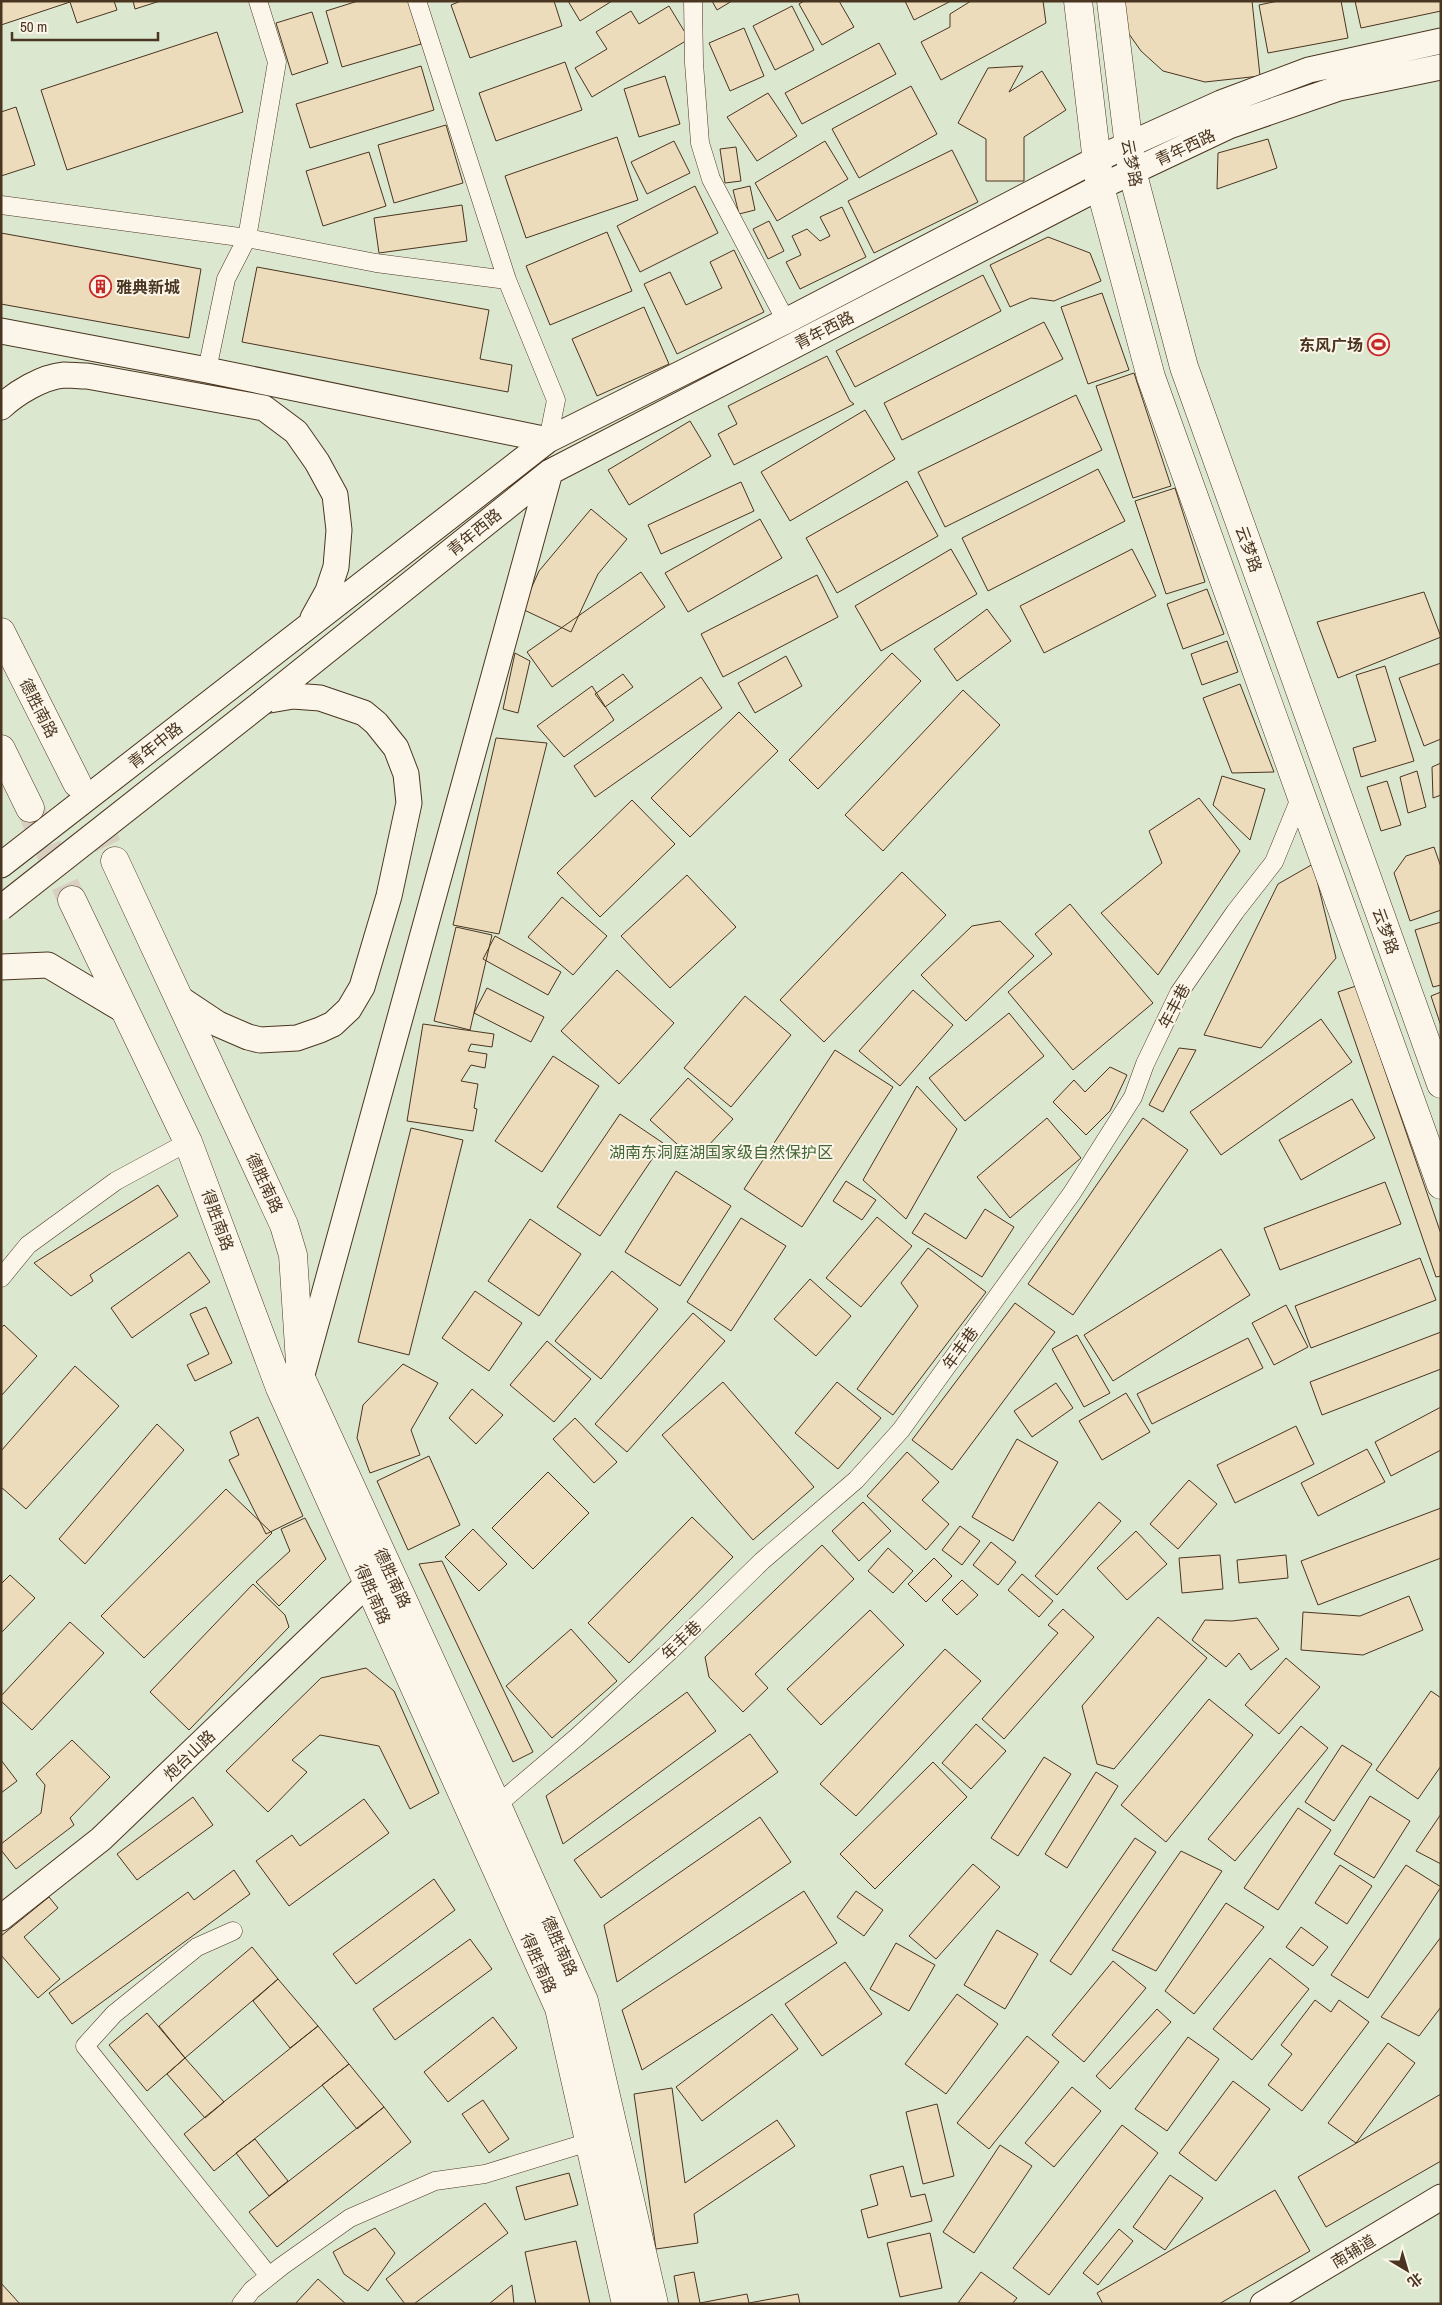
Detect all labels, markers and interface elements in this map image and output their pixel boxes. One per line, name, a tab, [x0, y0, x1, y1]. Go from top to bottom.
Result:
scale bar	[12, 10, 159, 42]
text: 50 m	[20, 16, 47, 37]
street label: 青年西路	[1151, 124, 1219, 170]
street label: 云梦路	[1117, 137, 1147, 189]
building icon: 雅典新城	[88, 275, 112, 299]
place label: 雅典新城	[116, 276, 180, 298]
street label: 青年西路	[790, 306, 858, 354]
sports icon: 东风广场	[1367, 333, 1391, 357]
place label: 东风广场	[1299, 334, 1363, 356]
street label: 青年西路	[442, 503, 506, 561]
street label: 云梦路	[1230, 523, 1268, 575]
street label: 德胜南路	[15, 674, 63, 742]
street label: 青年中路	[123, 717, 187, 773]
street label: 云梦路	[1367, 905, 1405, 957]
street label: 年丰巷	[1153, 980, 1195, 1032]
park label: 湖南东洞庭湖国家级自然保护区	[609, 1141, 833, 1163]
street label: 德胜南路	[242, 1149, 288, 1217]
street label: 得胜南路	[197, 1186, 239, 1254]
street label: 年丰巷	[937, 1322, 983, 1374]
street label: 德胜南路	[370, 1544, 416, 1612]
street label: 得胜南路	[350, 1560, 396, 1628]
street label: 年丰巷	[656, 1615, 706, 1665]
street label: 炮台山路	[158, 1725, 220, 1785]
street label: 德胜南路	[537, 1912, 583, 1980]
street label: 得胜南路	[516, 1929, 562, 1997]
street label: 南辅道	[1327, 2229, 1379, 2273]
north arrow	[1382, 2245, 1432, 2295]
text: 北	[1404, 2269, 1426, 2292]

